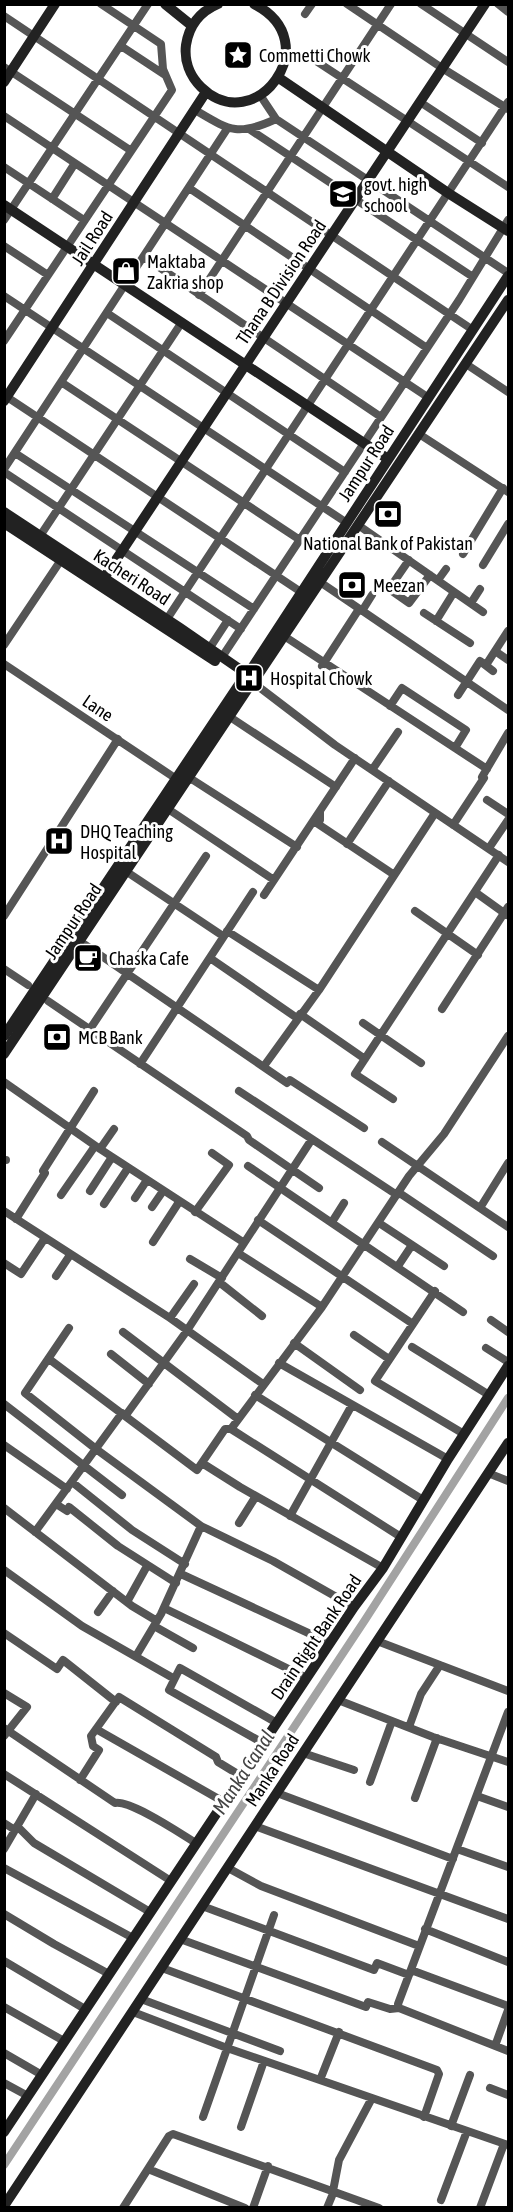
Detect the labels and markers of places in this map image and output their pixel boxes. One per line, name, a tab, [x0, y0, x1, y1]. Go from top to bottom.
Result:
place icon: Commetti Chowk	[222, 39, 254, 71]
place label: Commetti Chowk	[259, 45, 370, 66]
place label: govt. high school	[364, 174, 427, 216]
school or university icon: govt. high school	[327, 178, 359, 210]
place label: Maktaba Zakria shop	[147, 251, 224, 293]
shop icon: Maktaba Zakria shop	[110, 255, 142, 287]
bank icon: National Bank of Pakistan	[372, 498, 404, 530]
place label: National Bank of Pakistan	[303, 533, 473, 554]
bank icon: Meezan	[336, 569, 368, 601]
place label: Meezan	[373, 575, 425, 596]
hospital icon: Hospital Chowk	[233, 662, 265, 694]
place label: Hospital Chowk	[270, 668, 373, 689]
place label: DHQ Teaching Hospital	[80, 821, 173, 863]
hospital icon: DHQ Teaching Hospital	[43, 825, 75, 857]
cafe icon: Chaska Cafe	[72, 942, 104, 974]
place label: Chaska Cafe	[109, 948, 189, 969]
bank icon: MCB Bank	[41, 1021, 73, 1053]
place label: MCB Bank	[78, 1027, 143, 1048]

